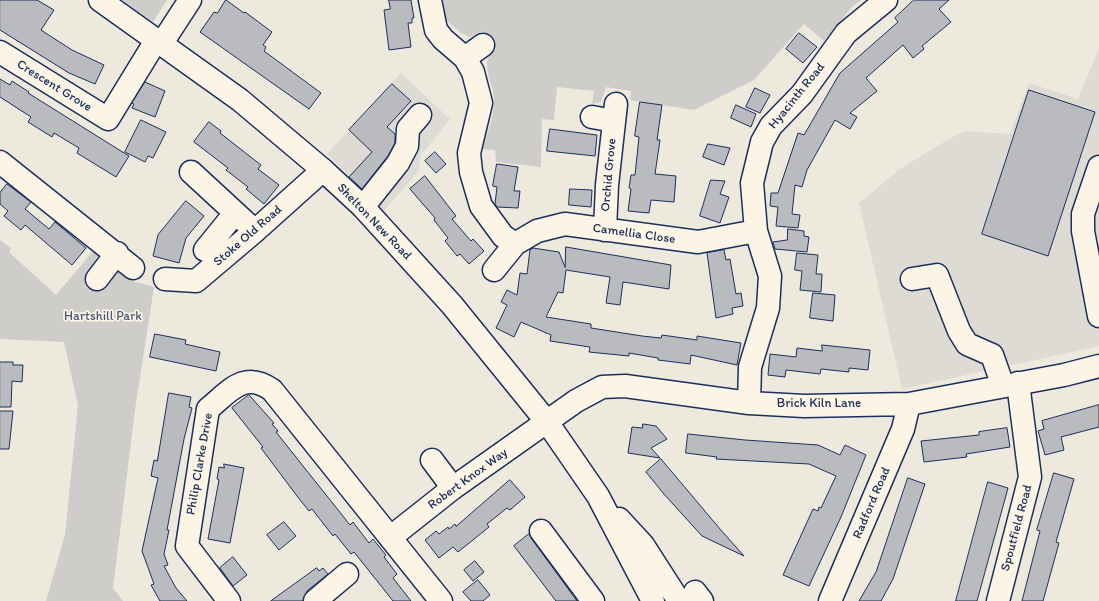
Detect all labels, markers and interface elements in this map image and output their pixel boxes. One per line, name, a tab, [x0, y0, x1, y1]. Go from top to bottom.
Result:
street label: Crescent Grove	[13, 57, 95, 115]
street label: Hyacinth Road	[765, 60, 829, 132]
street label: Orchid Grove	[598, 138, 620, 212]
street label: Shelton New Road	[333, 180, 415, 264]
street label: Stoke Old Road	[211, 202, 285, 270]
street label: Camellia Close	[592, 220, 676, 248]
park label: Hartshill Park	[64, 309, 142, 325]
street label: Brick Kiln Lane	[777, 396, 861, 412]
street label: Philip Clarke Drive	[183, 412, 217, 516]
street label: Robert Knox Way	[425, 445, 511, 513]
street label: Radford Road	[850, 465, 894, 541]
street label: Spoutfield Road	[998, 483, 1036, 573]

